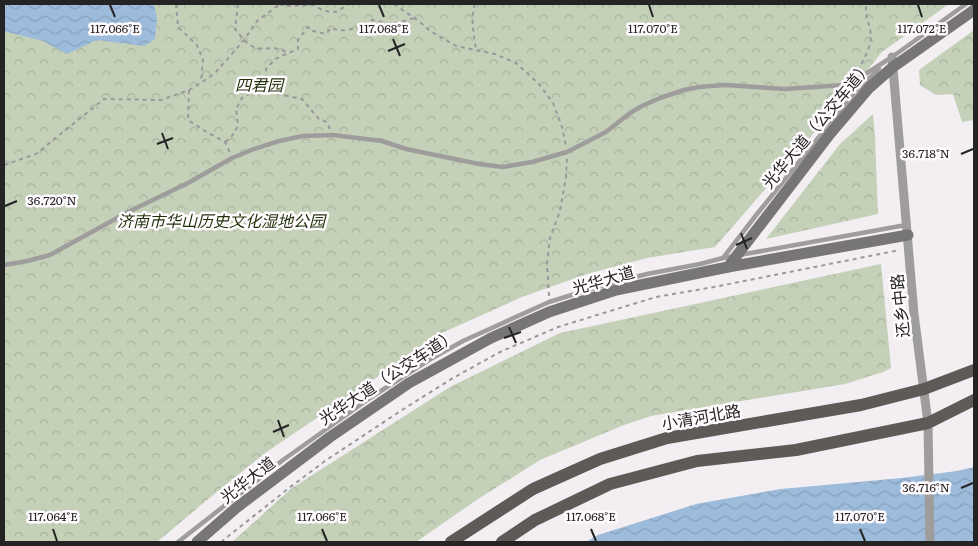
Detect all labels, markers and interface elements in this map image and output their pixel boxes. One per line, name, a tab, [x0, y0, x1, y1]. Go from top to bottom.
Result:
text: 117.066°E	[90, 19, 140, 37]
text: 117.068°E	[359, 19, 409, 37]
text: 117.070°E	[628, 19, 678, 37]
text: 117.072°E	[898, 19, 947, 37]
street label: 光华大道（公交车道）	[755, 55, 877, 193]
park label: 四君园	[235, 72, 285, 96]
text: 36.718°N	[902, 144, 950, 162]
text: 36.720°N	[27, 191, 77, 209]
park label: 济南市华山历史文化湿地公园	[117, 208, 327, 232]
street label: 光华大道	[569, 259, 637, 299]
street label: 还乡中路	[884, 273, 914, 339]
street label: 光华大道（公交车道）	[313, 322, 461, 430]
street label: 小清河北路	[660, 397, 742, 435]
street label: 光华大道	[214, 450, 280, 508]
text: 36.716°N	[902, 478, 950, 496]
text: 117.064°E	[28, 507, 78, 525]
text: 117.066°E	[297, 507, 347, 525]
text: 117.068°E	[566, 507, 616, 525]
text: 117.070°E	[835, 507, 885, 525]

